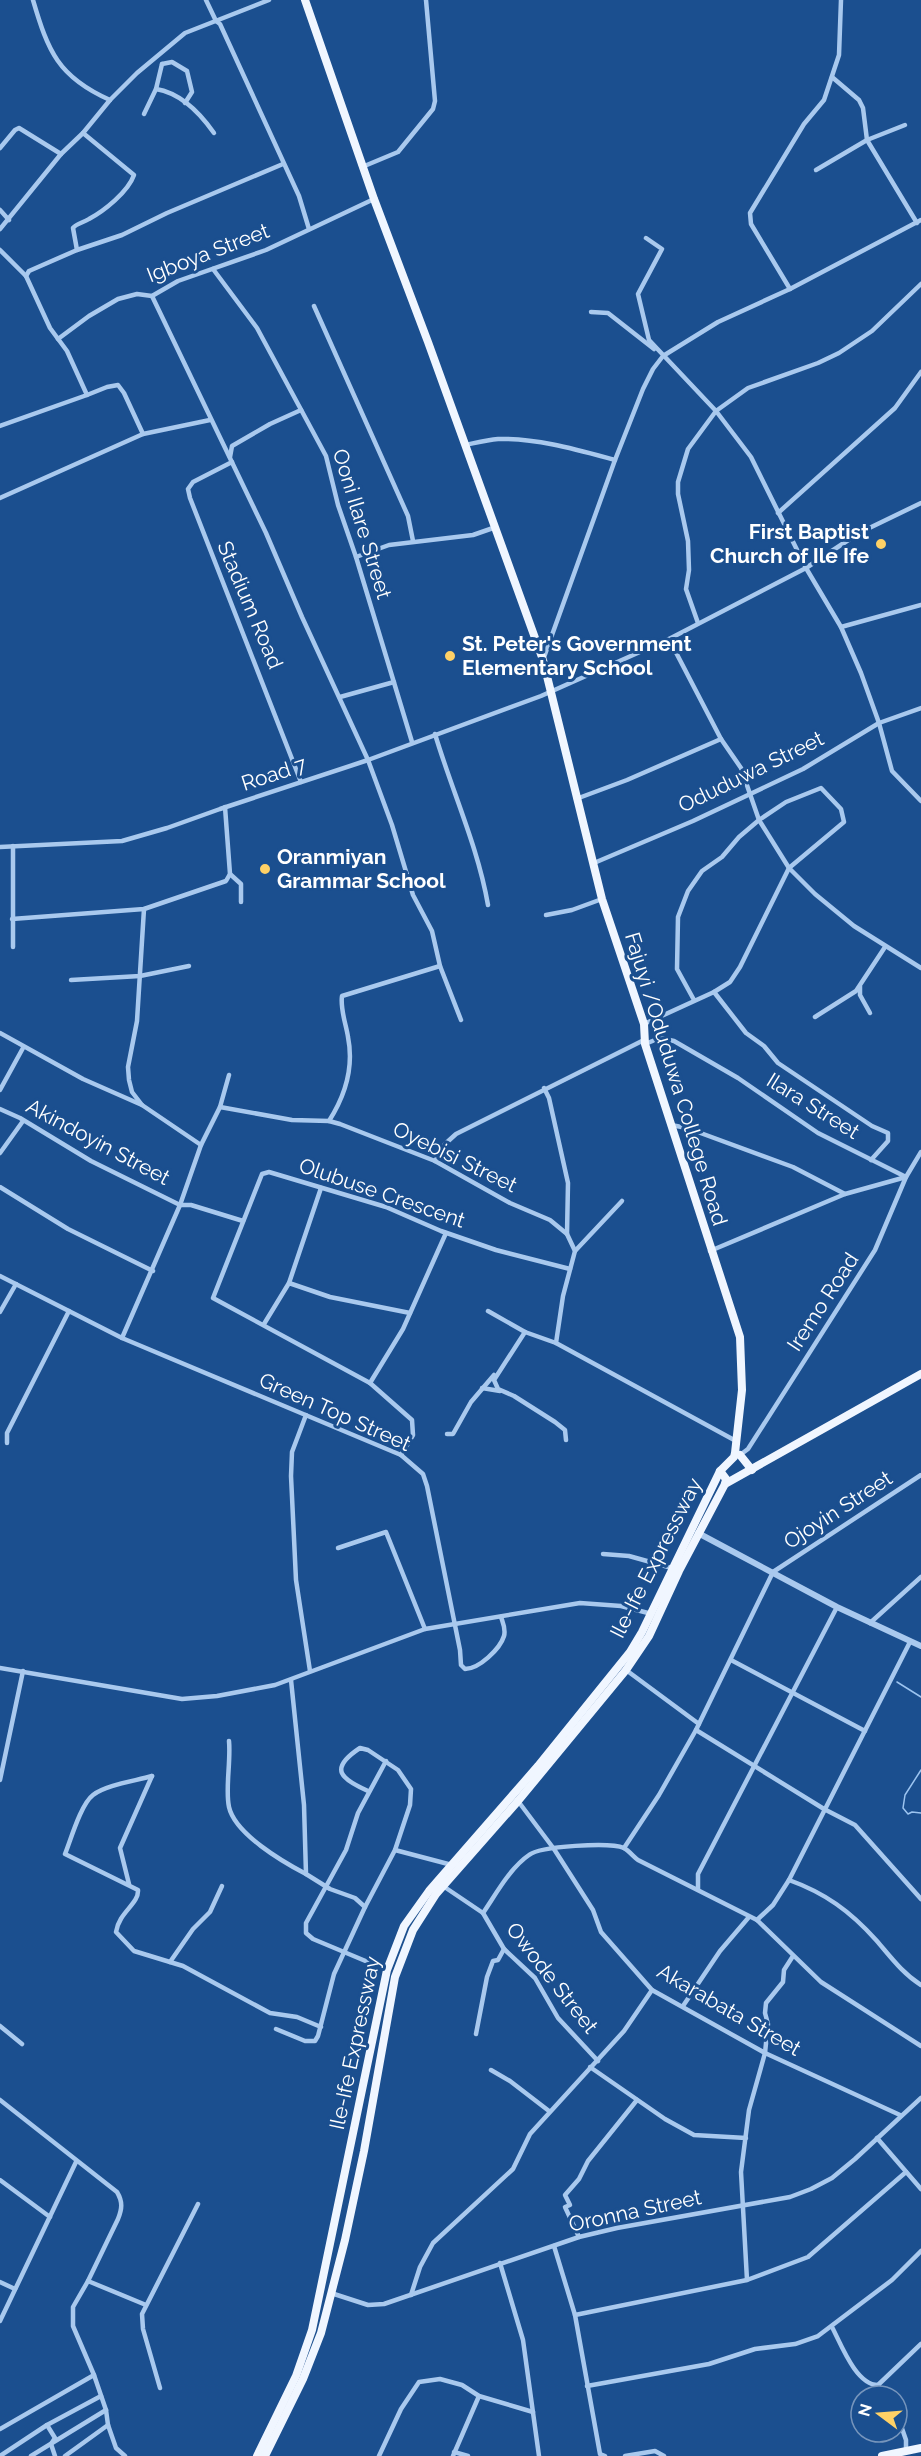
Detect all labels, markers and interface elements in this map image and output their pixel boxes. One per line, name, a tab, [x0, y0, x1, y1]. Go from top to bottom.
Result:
street label: Igboya Street	[143, 218, 273, 287]
street label: Ooni Ilare Street	[328, 446, 397, 602]
place label: First Baptist Church of Ile Ife	[710, 519, 869, 568]
street label: Stadium Road	[212, 537, 289, 672]
marker: First Baptist Church of Ile Ife	[874, 537, 888, 551]
place label: St. Peter's Government Elementary School	[462, 631, 692, 680]
marker: St. Peter's Government Elementary School	[443, 649, 457, 663]
street label: Oduduwa Street	[674, 726, 828, 818]
street label: Road 7	[238, 751, 310, 796]
place label: Oranmiyan Grammar School	[277, 844, 446, 893]
marker: Oranmiyan Grammar School	[258, 862, 272, 876]
street label: Fajuyi /Oduduwa College Road	[620, 929, 733, 1228]
street label: Ilara Street	[762, 1067, 864, 1144]
street label: Akindoyin Street	[22, 1093, 174, 1190]
street label: Oyebisi Street	[389, 1116, 521, 1197]
street label: Olubuse Crescent	[296, 1152, 469, 1233]
street label: Iremo Road	[782, 1248, 864, 1356]
street label: Green Top Street	[256, 1367, 415, 1456]
street label: Ojoyin Street	[779, 1465, 897, 1554]
street label: Ile-Ife Expressway	[604, 1473, 707, 1642]
street label: Owode Street	[501, 1917, 603, 2038]
street label: Ile-Ife Expressway	[324, 1954, 385, 2132]
street label: Akarabata Street	[653, 1958, 806, 2061]
street label: Oronna Street	[566, 2184, 703, 2237]
north arrow	[849, 2384, 909, 2444]
text: N	[854, 2402, 876, 2418]

